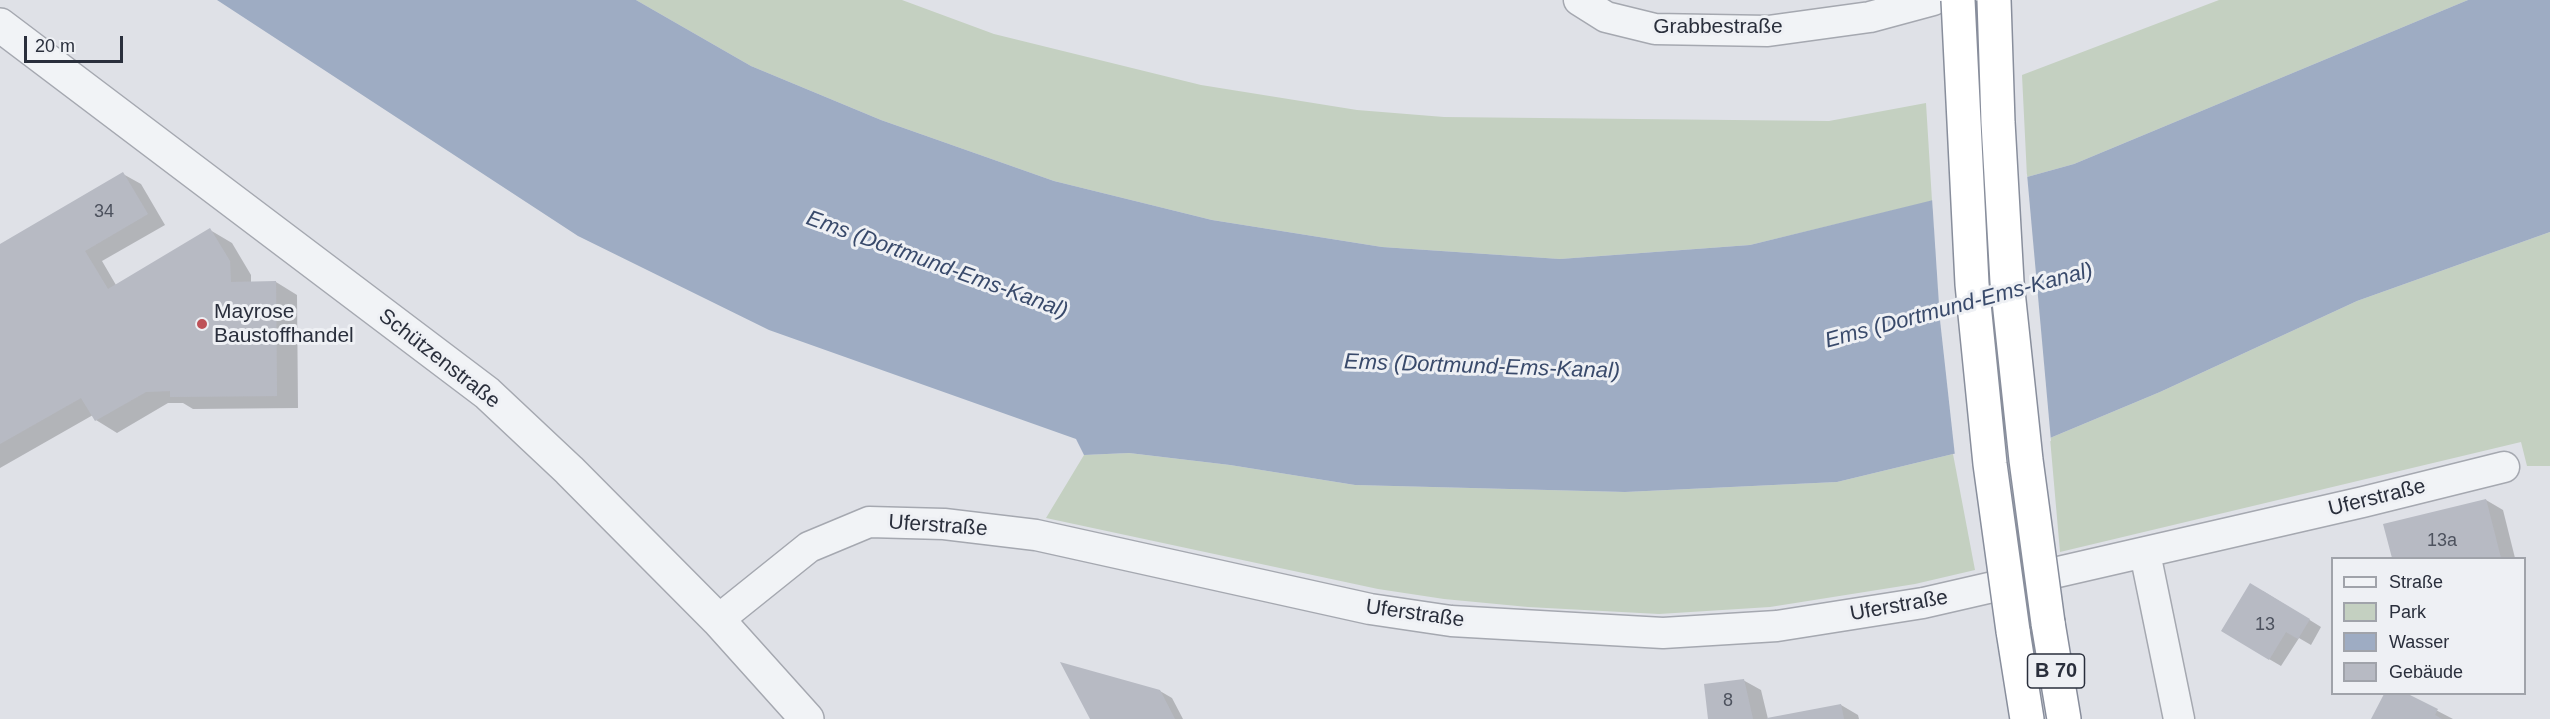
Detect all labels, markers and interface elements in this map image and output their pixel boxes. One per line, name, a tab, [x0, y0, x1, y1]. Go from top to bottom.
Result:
street label: Grabbestraße	[1653, 14, 1783, 40]
scale bar	[27, 24, 126, 62]
text: 20 m	[35, 36, 75, 56]
house number: 34	[94, 201, 114, 223]
water label: Ems (Dortmund-Ems-Kanal)	[803, 205, 1071, 325]
water label: Ems (Dortmund-Ems-Kanal)	[1822, 257, 2096, 355]
place label: Mayrose Baustoffhandel	[214, 299, 354, 349]
street label: Schützenstraße	[373, 304, 505, 414]
marker: Mayrose Baustoffhandel	[195, 317, 209, 331]
water label: Ems (Dortmund-Ems-Kanal)	[1343, 349, 1621, 385]
street label: Uferstraße	[2326, 474, 2428, 522]
street label: Uferstraße	[888, 510, 988, 542]
house number: 13a	[2427, 530, 2457, 552]
legend	[2331, 557, 2526, 695]
text: Straße	[2389, 572, 2443, 592]
street label: Uferstraße	[1848, 585, 1950, 627]
street label: Uferstraße	[1364, 595, 1466, 633]
text: Park	[2389, 602, 2426, 622]
house number: 13	[2255, 614, 2275, 636]
text: Wasser	[2389, 632, 2449, 652]
road number: B 70	[2028, 654, 2084, 688]
text: Gebäude	[2389, 662, 2463, 682]
house number: 8	[1723, 690, 1733, 712]

